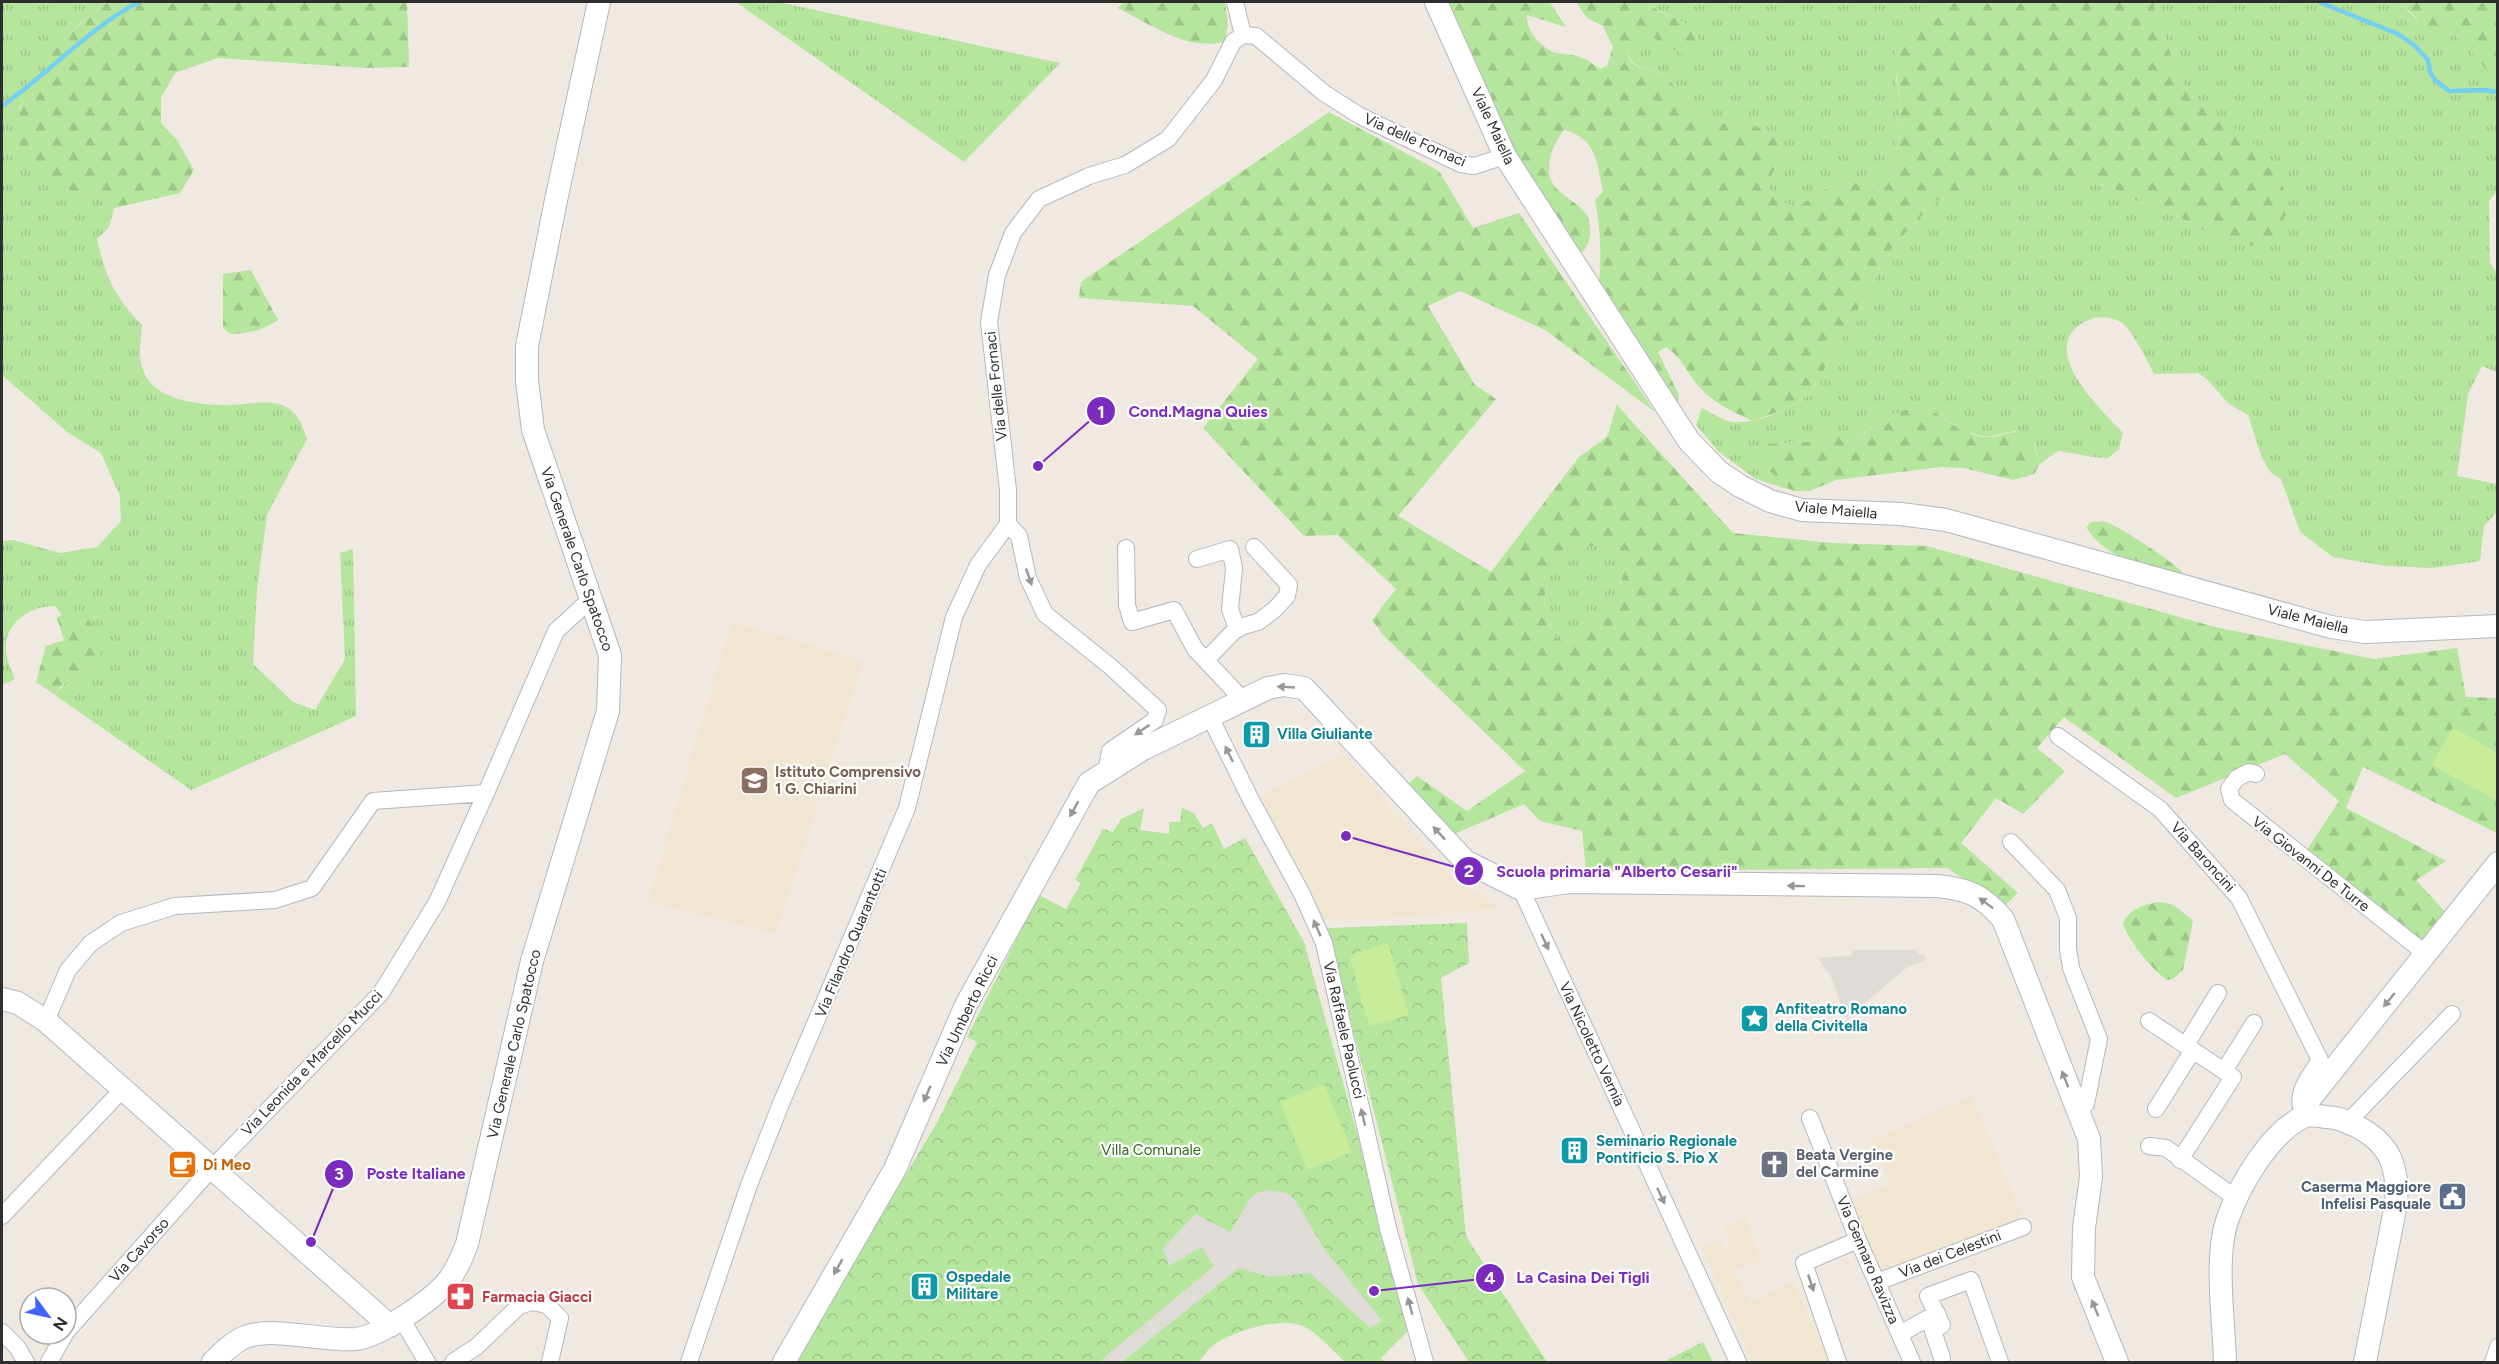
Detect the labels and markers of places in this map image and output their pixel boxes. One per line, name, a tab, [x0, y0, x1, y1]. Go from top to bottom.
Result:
callout: Cond.Magna Quies	[1086, 394, 1279, 428]
building icon: Villa Giuliante	[1240, 718, 1272, 750]
place label: Villa Giuliante	[1277, 725, 1373, 743]
place label: Istituto Comprensivo 1 G. Chiarini	[775, 763, 921, 798]
school or university icon: Istituto Comprensivo 1 G. Chiarini	[738, 765, 770, 797]
callout: Scuola primaria "Alberto Cesarii"	[1454, 854, 1749, 888]
place label: Anfiteatro Romano della Civitella	[1775, 1000, 1907, 1035]
place icon: Anfiteatro Romano della Civitella	[1738, 1002, 1770, 1034]
place label: Seminario Regionale Pontificio S. Pio X	[1596, 1132, 1738, 1167]
building icon: Seminario Regionale Pontificio S. Pio X	[1559, 1134, 1591, 1166]
place label: Beata Vergine del Carmine	[1796, 1146, 1894, 1181]
church icon: Beata Vergine del Carmine	[1759, 1148, 1791, 1180]
cafe icon: Di Meo	[166, 1149, 198, 1181]
place label: Di Meo	[203, 1156, 251, 1174]
callout: Poste Italiane	[324, 1157, 477, 1191]
place label: Caserma Maggiore Infelisi Pasquale	[2301, 1178, 2432, 1213]
public building icon: Caserma Maggiore Infelisi Pasquale	[2436, 1180, 2468, 1212]
callout: La Casina Dei Tigli	[1475, 1261, 1662, 1295]
place label: Ospedale Militare	[946, 1268, 1012, 1303]
building icon: Ospedale Militare	[909, 1270, 941, 1302]
pharmacy icon: Farmacia Giacci	[445, 1281, 477, 1313]
place label: Farmacia Giacci	[482, 1288, 592, 1306]

